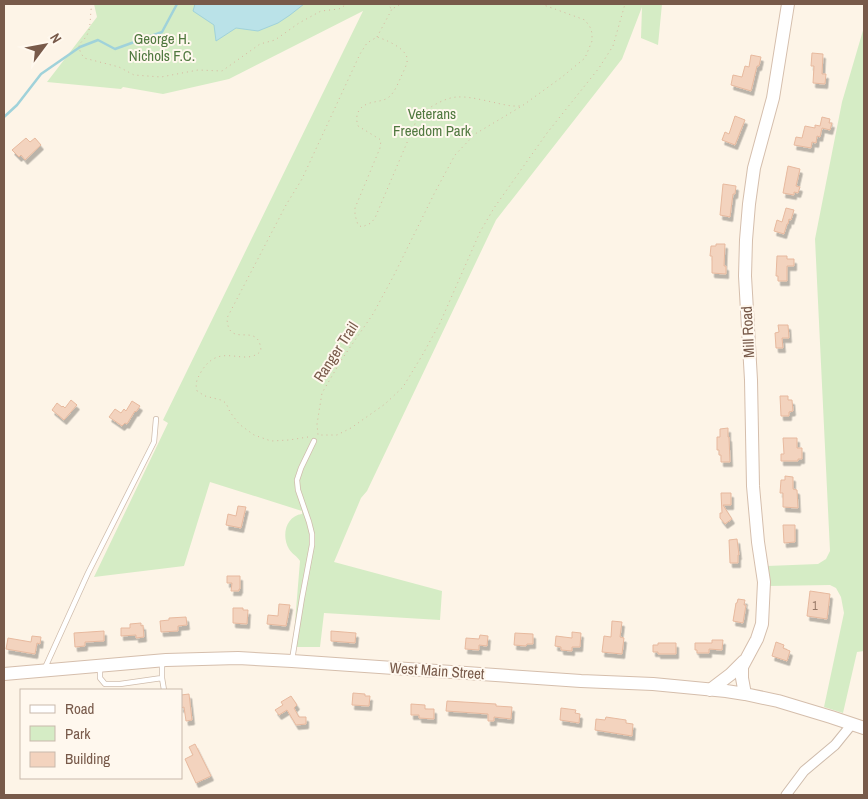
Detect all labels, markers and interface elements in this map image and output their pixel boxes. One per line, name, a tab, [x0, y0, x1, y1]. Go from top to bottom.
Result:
north arrow	[20, 20, 70, 70]
park label: George H. Nichols F.C.	[129, 28, 195, 66]
text: N	[46, 30, 66, 46]
park label: Veterans Freedom Park	[393, 103, 472, 141]
street label: Mill Road	[736, 306, 759, 359]
street label: Ranger Trail	[308, 318, 363, 386]
house number: 1	[812, 598, 818, 614]
street label: West Main Street	[389, 657, 486, 684]
legend	[20, 689, 182, 779]
text: Road	[65, 698, 94, 719]
text: Park	[65, 723, 91, 744]
text: Building	[65, 748, 110, 769]

